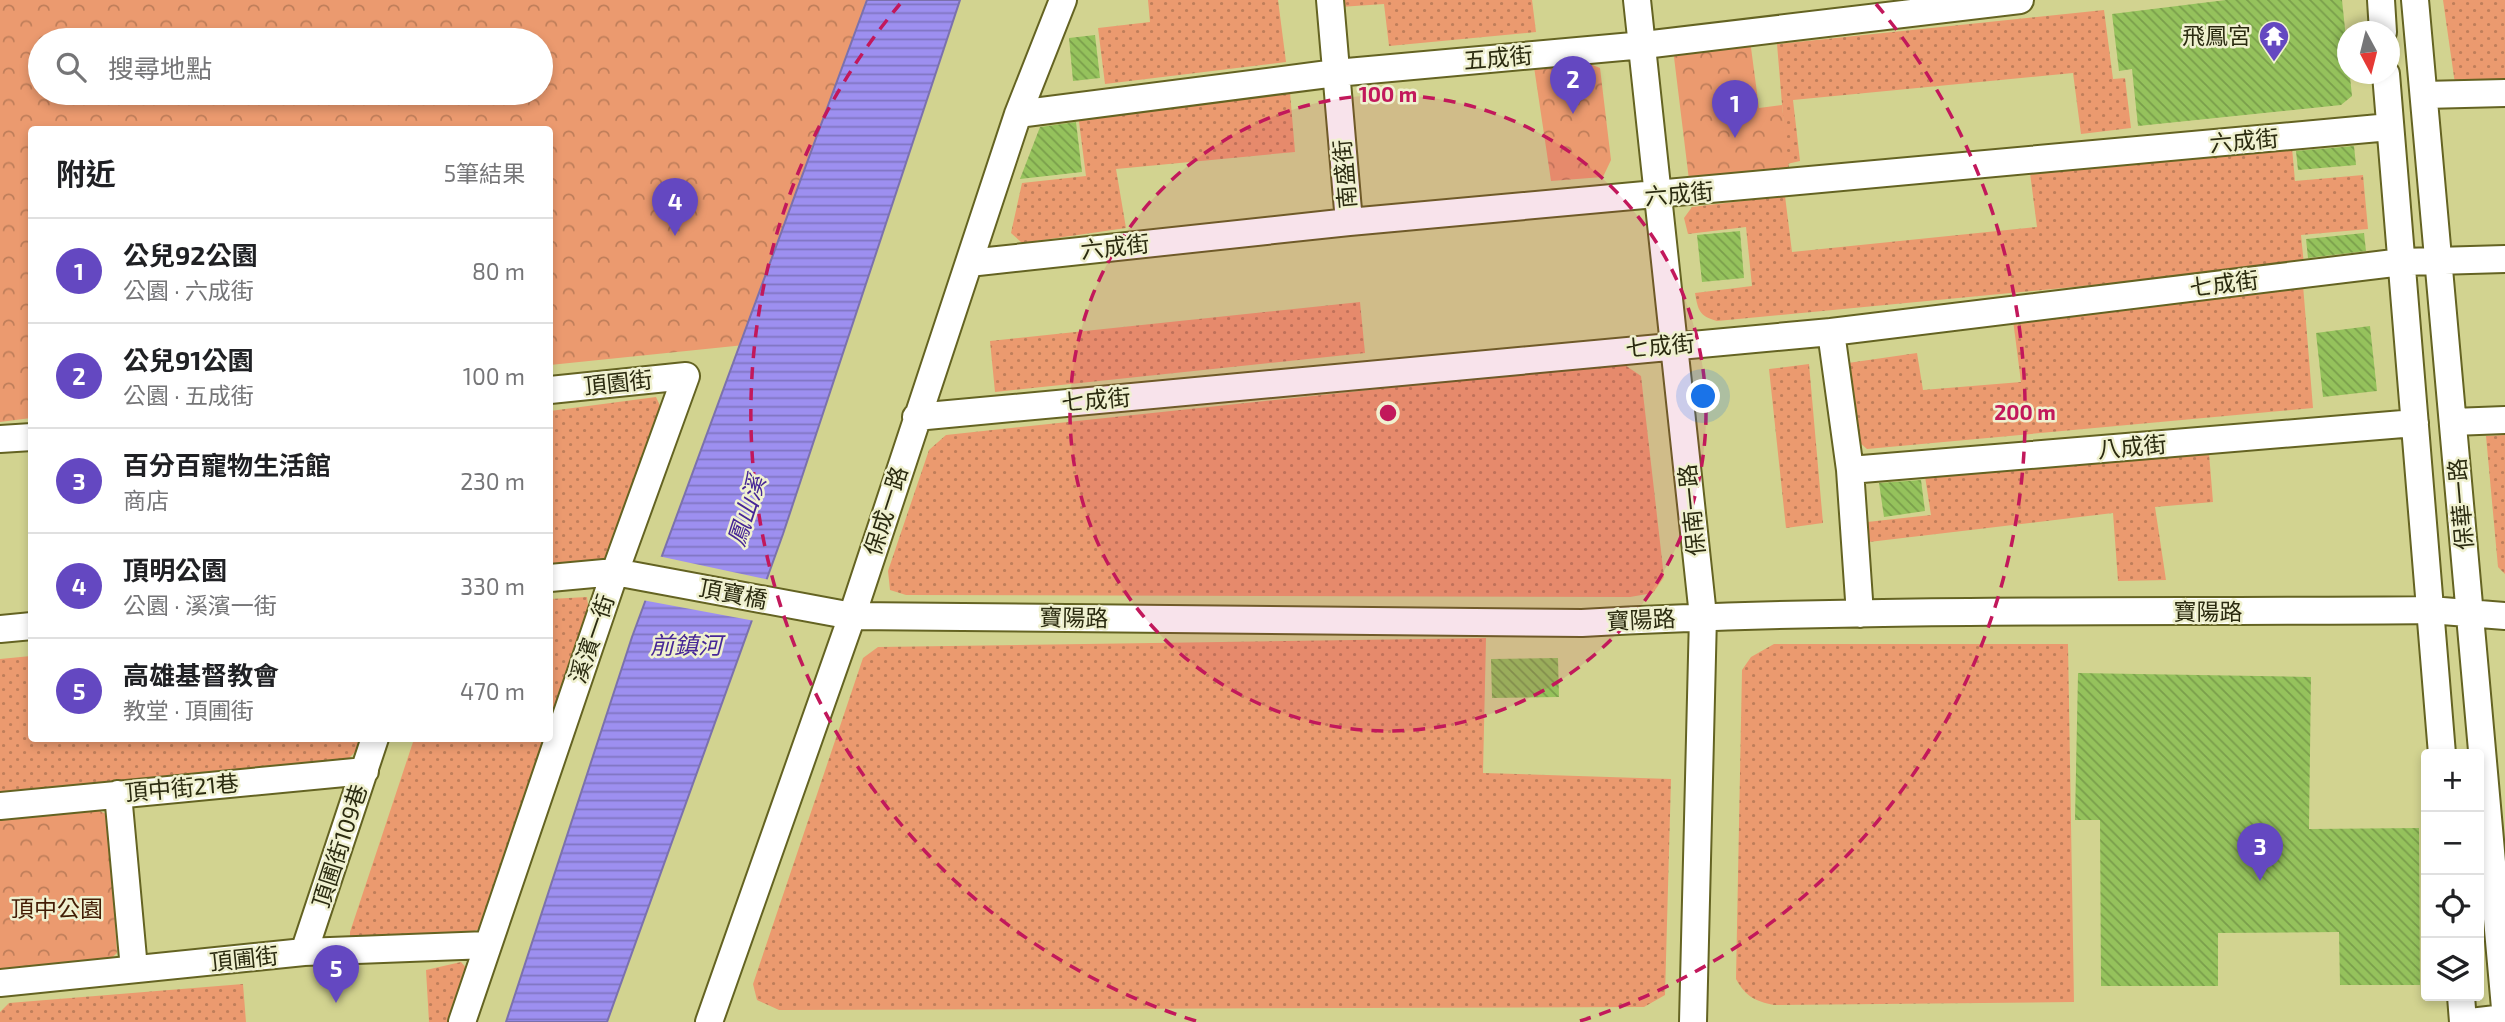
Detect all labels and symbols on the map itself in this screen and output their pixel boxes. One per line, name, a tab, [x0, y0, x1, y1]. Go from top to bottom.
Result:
temple icon: 飛鳳宮	[2257, 19, 2291, 63]
place label: 飛鳳宮	[2182, 21, 2251, 49]
north arrow	[2337, 21, 2400, 84]
street label: 五成街	[1462, 40, 1534, 74]
pin: 2	[1550, 56, 1596, 114]
pin: 1	[1712, 80, 1758, 138]
text: 100 m	[1359, 81, 1417, 106]
street label: 六成街	[2208, 123, 2280, 157]
street label: 南盛街	[1327, 138, 1361, 210]
street label: 六成街	[1643, 176, 1715, 210]
pin: 4	[652, 178, 698, 236]
street label: 六成街	[1079, 228, 1151, 264]
street label: 七成街	[2188, 265, 2260, 301]
street label: 七成街	[1624, 328, 1696, 362]
street label: 頂園街	[582, 364, 654, 400]
your location	[1686, 379, 1720, 413]
street label: 七成街	[1060, 382, 1132, 416]
text: 200 m	[1994, 399, 2056, 424]
centre of rings	[1376, 401, 1400, 425]
street label: 八成街	[2096, 429, 2168, 463]
street label: 保華一路	[2442, 457, 2478, 551]
street label: 保成一路	[858, 463, 913, 559]
street label: 保南一路	[1672, 463, 1710, 557]
water label: 鳳山溪	[721, 469, 771, 549]
street label: 頂寶橋	[697, 573, 770, 613]
street label: 溪濱一街	[563, 591, 619, 687]
street label: 寶陽路	[2174, 597, 2243, 625]
street label: 寶陽路	[1039, 602, 1109, 632]
street label: 寶陽路	[1606, 603, 1676, 635]
water label: 前鎮河	[650, 630, 726, 659]
street label: 頂中街21巷	[124, 768, 240, 806]
street label: 頂圃街109巷	[306, 780, 372, 911]
pin: 3	[2237, 823, 2283, 881]
park label: 頂中公園	[11, 894, 103, 922]
street label: 頂圃街	[208, 940, 280, 976]
pin: 5	[313, 945, 359, 1003]

